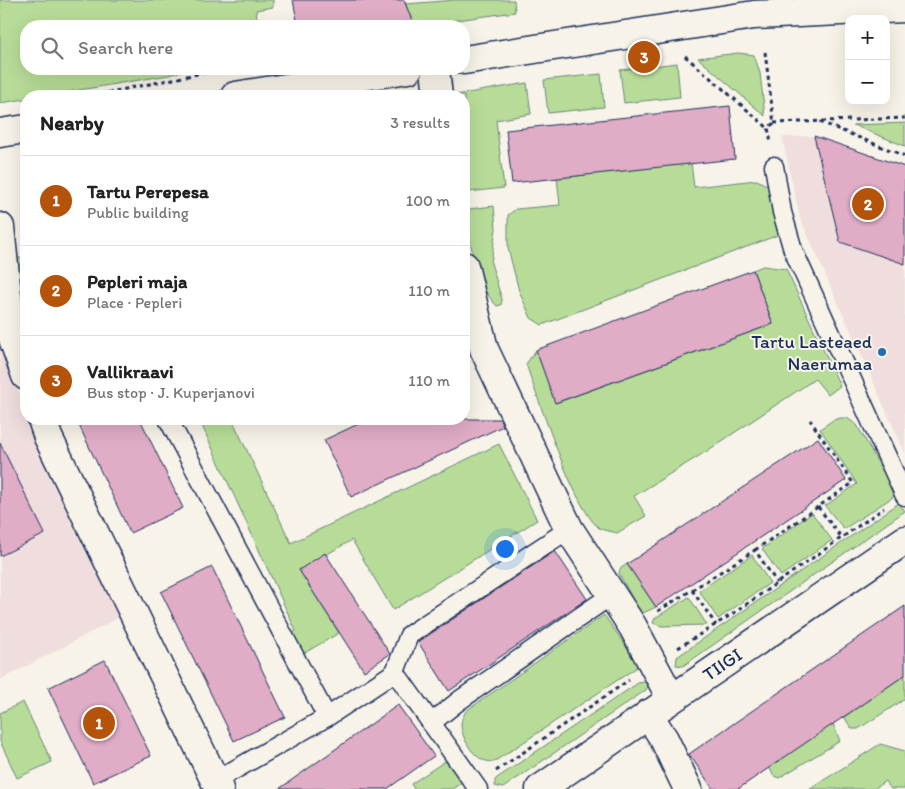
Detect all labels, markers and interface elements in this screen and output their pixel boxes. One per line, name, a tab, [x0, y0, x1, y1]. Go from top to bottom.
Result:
map controls	[845, 15, 890, 105]
button: +	[845, 15, 890, 60]
search box	[20, 20, 470, 75]
icon: search	[38, 34, 66, 62]
text: Search here	[78, 36, 173, 59]
pin: 3	[628, 38, 660, 76]
button: −	[845, 60, 890, 105]
text: Nearby	[40, 110, 104, 135]
text: 3 results	[390, 113, 450, 132]
text: Tartu Perepesa	[87, 180, 209, 203]
pin: 2	[852, 185, 884, 223]
text: 1	[52, 191, 60, 210]
text: 100 m	[406, 191, 450, 210]
text: Public building	[87, 203, 189, 222]
text: Pepleri maja	[87, 270, 187, 293]
text: 2	[52, 281, 60, 300]
text: 110 m	[408, 281, 450, 300]
text: Place · Pepleri	[87, 293, 182, 312]
place label: Tartu Lasteaed Naerumaa	[751, 330, 872, 375]
marker: Tartu Lasteaed Naerumaa	[876, 346, 888, 358]
text: Vallikraavi	[87, 360, 174, 383]
text: 3	[52, 371, 60, 390]
text: 110 m	[408, 371, 450, 390]
text: Bus stop · J. Kuperjanovi	[87, 383, 255, 402]
your location	[492, 536, 518, 562]
street label: TIIGI	[698, 643, 746, 686]
pin: 1	[83, 704, 115, 742]

